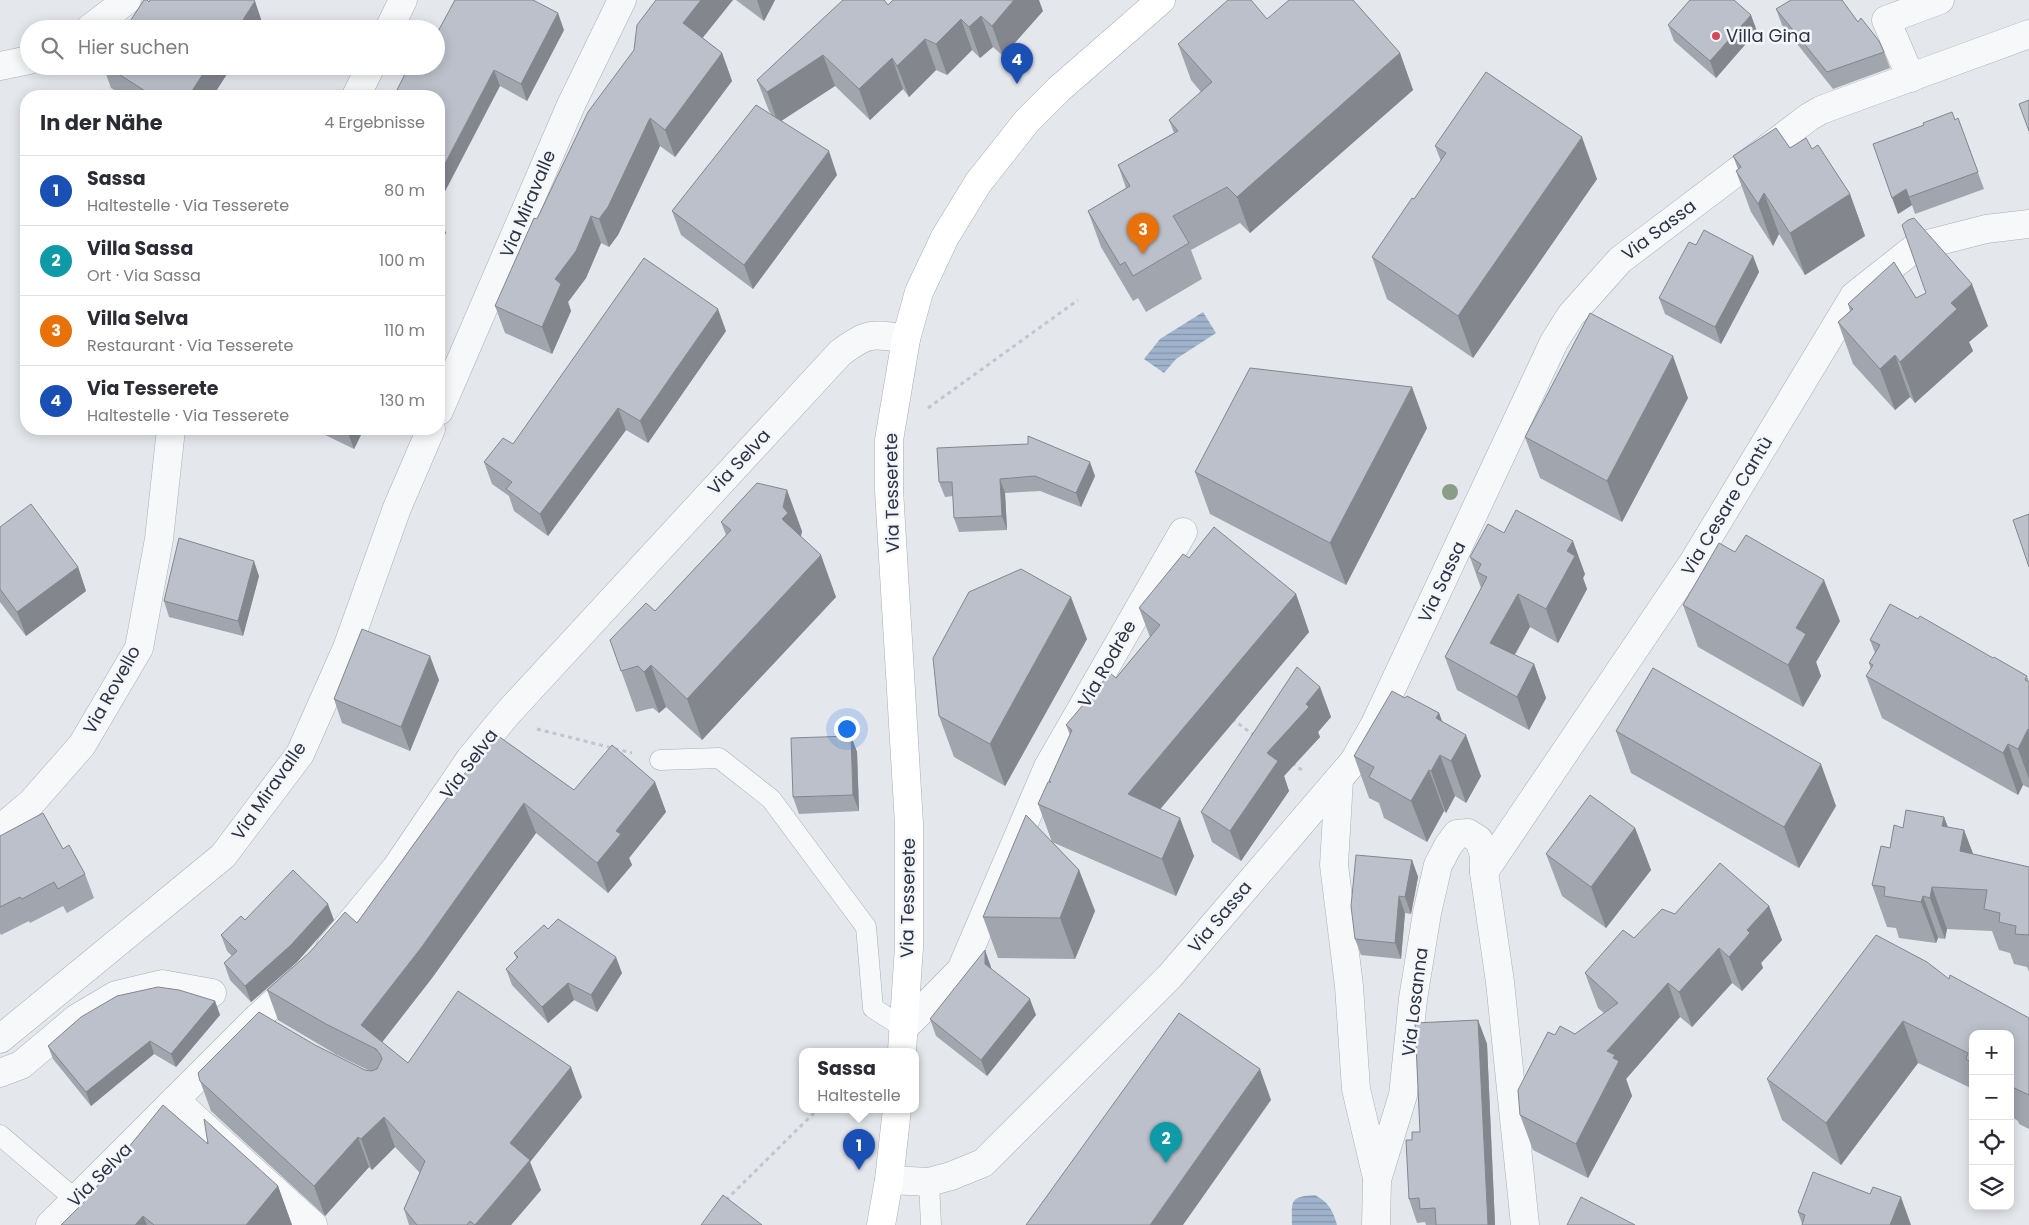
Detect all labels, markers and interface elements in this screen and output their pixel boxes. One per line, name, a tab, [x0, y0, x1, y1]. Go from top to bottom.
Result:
search box	[20, 20, 445, 75]
place label: Villa Gina	[1726, 23, 1811, 48]
marker: Villa Gina	[1710, 30, 1722, 42]
icon: search	[38, 34, 66, 62]
text: Hier suchen	[78, 34, 189, 61]
pin: 4	[1001, 43, 1033, 84]
text: In der Nähe	[40, 108, 163, 137]
text: 4 Ergebnisse	[324, 111, 425, 134]
street label: Via Miravalle	[494, 146, 561, 261]
text: Sassa	[87, 165, 146, 192]
text: 1	[53, 179, 59, 202]
text: 80 m	[384, 179, 425, 202]
street label: Via Sassa	[1616, 193, 1701, 266]
text: Haltestelle · Via Tesserete	[87, 194, 289, 217]
pin: 3	[1127, 213, 1159, 254]
text: Villa Sassa	[87, 235, 193, 262]
text: 2	[51, 249, 61, 272]
text: 100 m	[379, 249, 425, 272]
text: Ort · Via Sassa	[87, 264, 201, 287]
text: Villa Selva	[87, 305, 188, 332]
text: 3	[51, 319, 61, 342]
text: 110 m	[384, 319, 425, 342]
text: Restaurant · Via Tesserete	[87, 334, 293, 357]
text: Via Tesserete	[87, 375, 219, 402]
text: 4	[51, 389, 61, 412]
text: 130 m	[380, 389, 425, 412]
text: Haltestelle · Via Tesserete	[87, 404, 289, 427]
street label: Via Selva	[702, 423, 776, 500]
street label: Via Cesare Cantù	[1675, 431, 1778, 580]
street label: Via Tesserete	[878, 433, 905, 553]
street label: Via Sassa	[1412, 537, 1471, 627]
street label: Via Rodrèe	[1071, 615, 1142, 712]
street label: Via Rovello	[77, 641, 146, 739]
your location	[834, 716, 860, 742]
street label: Via Selva	[434, 723, 503, 804]
street label: Via Miravalle	[225, 737, 312, 845]
street label: Via Tesserete	[894, 838, 921, 958]
street label: Via Sassa	[1182, 875, 1257, 958]
street label: Via Losanna	[1395, 946, 1434, 1058]
map controls	[1969, 1030, 2014, 1210]
button: +	[1969, 1030, 2014, 1075]
popup	[799, 1048, 919, 1113]
text: Sassa	[817, 1055, 876, 1082]
button: −	[1969, 1075, 2014, 1120]
text: Haltestelle	[817, 1084, 901, 1107]
button: locate	[1969, 1120, 2014, 1165]
pin: 2	[1150, 1122, 1182, 1163]
pin: 1	[843, 1129, 875, 1170]
street label: Via Selva	[62, 1137, 137, 1212]
button: layers	[1969, 1165, 2014, 1210]

